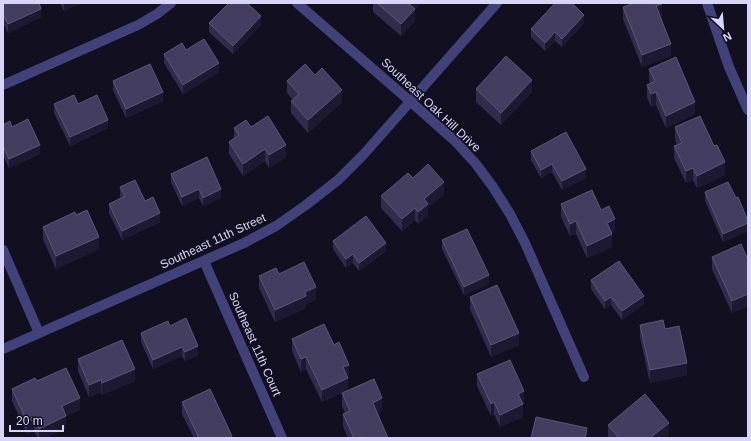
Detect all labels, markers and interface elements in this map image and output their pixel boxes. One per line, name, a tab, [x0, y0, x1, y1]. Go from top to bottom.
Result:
north arrow	[703, 8, 743, 48]
text: N	[721, 30, 734, 44]
street label: Southeast Oak Hill Drive	[378, 55, 484, 155]
street label: Southeast 11th Street	[158, 210, 269, 272]
street label: Southeast 11th Court	[226, 290, 285, 399]
scale bar	[10, 407, 63, 433]
text: 20 m	[16, 414, 43, 428]

